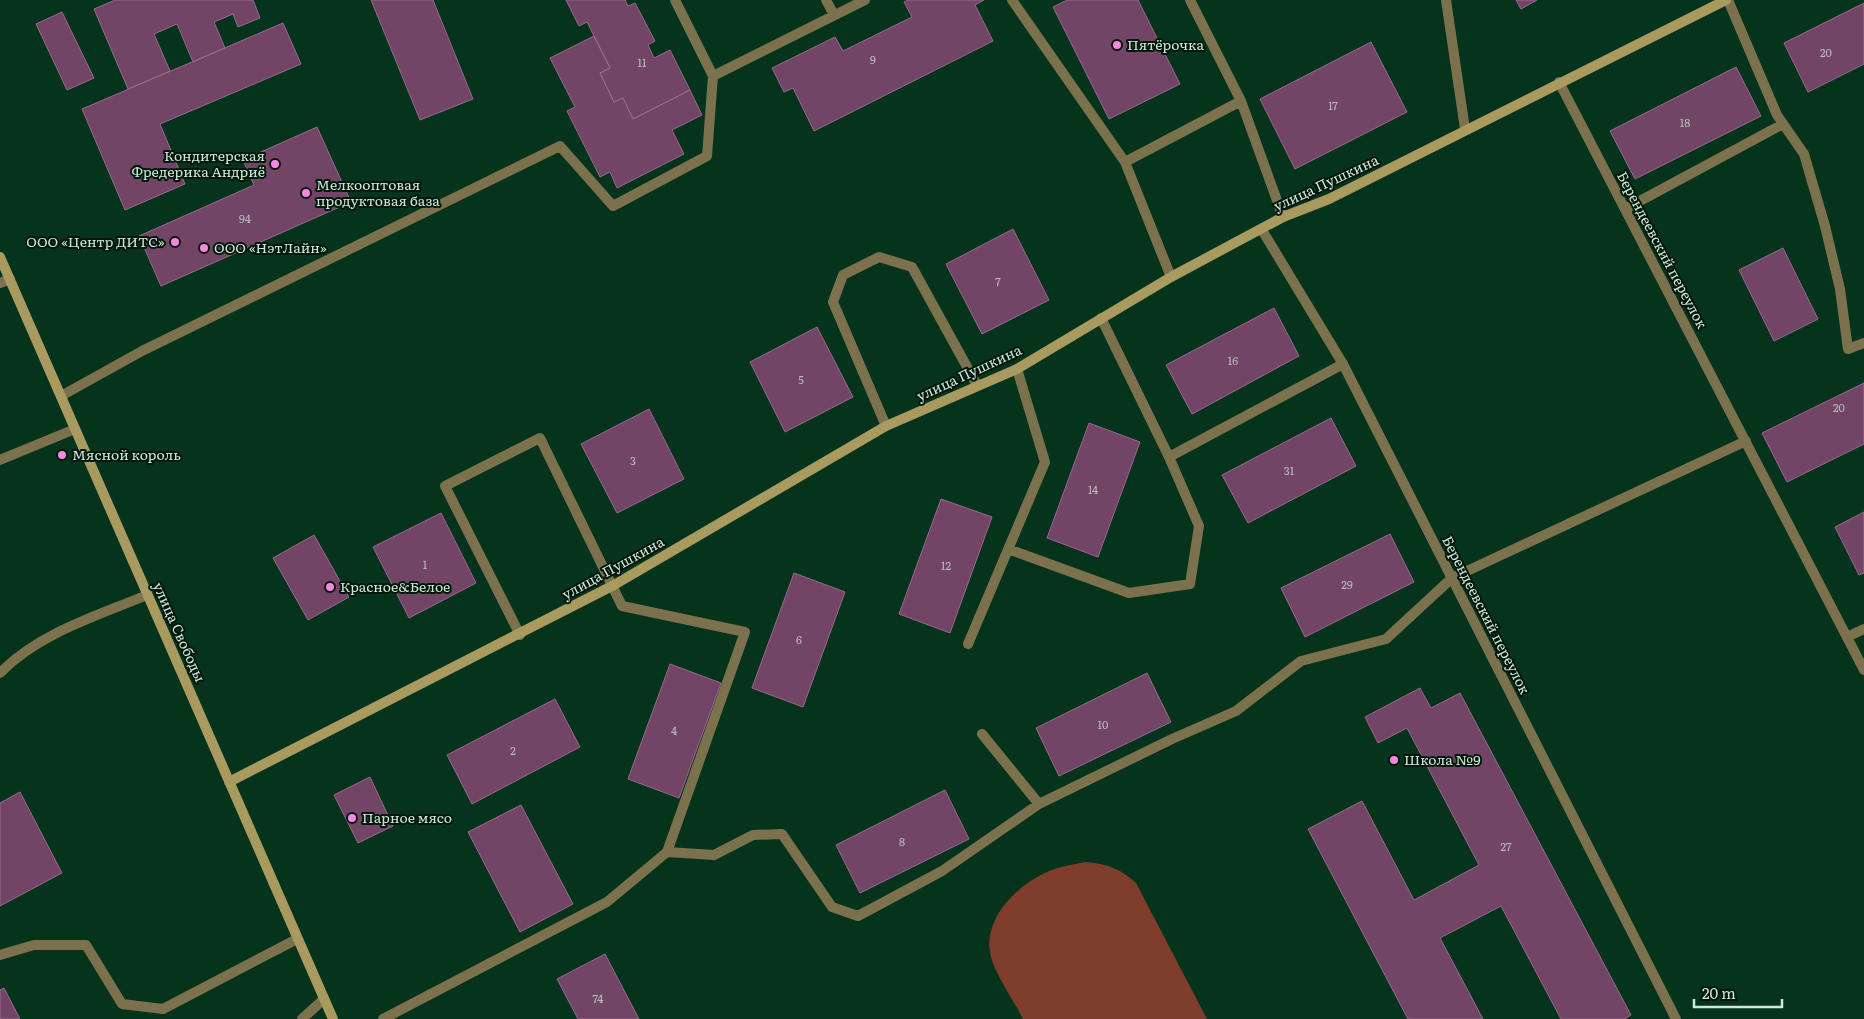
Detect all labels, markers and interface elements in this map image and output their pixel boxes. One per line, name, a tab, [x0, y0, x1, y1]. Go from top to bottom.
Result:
place label: Пятёрочка	[1127, 34, 1205, 54]
marker: Пятёрочка	[1111, 39, 1123, 51]
house number: 20	[1820, 44, 1832, 60]
house number: 9	[870, 51, 876, 67]
house number: 11	[638, 54, 647, 70]
house number: 17	[1328, 97, 1338, 113]
house number: 18	[1680, 114, 1690, 130]
place label: Кондитерская Фредерика Андриё	[131, 145, 265, 181]
street label: улица Пушкина	[1270, 149, 1382, 215]
marker: Кондитерская Фредерика Андриё	[269, 158, 281, 170]
street label: Берендеевский переулок	[1613, 167, 1713, 332]
place label: Мелкооптовая продуктовая база	[316, 174, 440, 210]
marker: Мелкооптовая продуктовая база	[300, 187, 312, 199]
house number: 94	[239, 210, 251, 226]
place label: ООО «Центр ДИТС»	[26, 231, 165, 251]
marker: ООО «Центр ДИТС»	[169, 236, 181, 248]
place label: ООО «НэтЛайн»	[214, 237, 327, 257]
marker: ООО «НэтЛайн»	[198, 242, 210, 254]
house number: 7	[995, 273, 1001, 289]
street label: улица Пушкина	[913, 339, 1025, 405]
house number: 16	[1228, 352, 1238, 368]
house number: 5	[798, 371, 804, 387]
house number: 20	[1833, 399, 1845, 415]
place label: Мясной король	[72, 444, 181, 464]
marker: Мясной король	[56, 449, 68, 461]
house number: 3	[630, 452, 636, 468]
house number: 31	[1284, 462, 1295, 478]
house number: 14	[1088, 481, 1098, 497]
street label: улица Пушкина	[558, 531, 668, 603]
street label: Берендеевский переулок	[1438, 532, 1536, 698]
house number: 1	[423, 556, 428, 572]
house number: 12	[941, 557, 951, 573]
place label: Красное&Белое	[340, 576, 450, 596]
house number: 29	[1341, 576, 1353, 592]
street label: улица Свободы	[149, 578, 211, 685]
marker: Красное&Белое	[324, 581, 336, 593]
house number: 6	[796, 631, 802, 647]
house number: 10	[1098, 716, 1108, 732]
house number: 4	[671, 722, 677, 738]
house number: 2	[510, 742, 516, 758]
place label: Школа №9	[1404, 749, 1480, 769]
marker: Школа №9	[1388, 754, 1400, 766]
place label: Парное мясо	[362, 807, 452, 827]
marker: Парное мясо	[346, 812, 358, 824]
house number: 8	[899, 833, 905, 849]
house number: 27	[1500, 838, 1512, 854]
scale bar	[1694, 976, 1782, 1008]
text: 20 m	[1702, 981, 1736, 1004]
house number: 74	[593, 990, 603, 1006]

